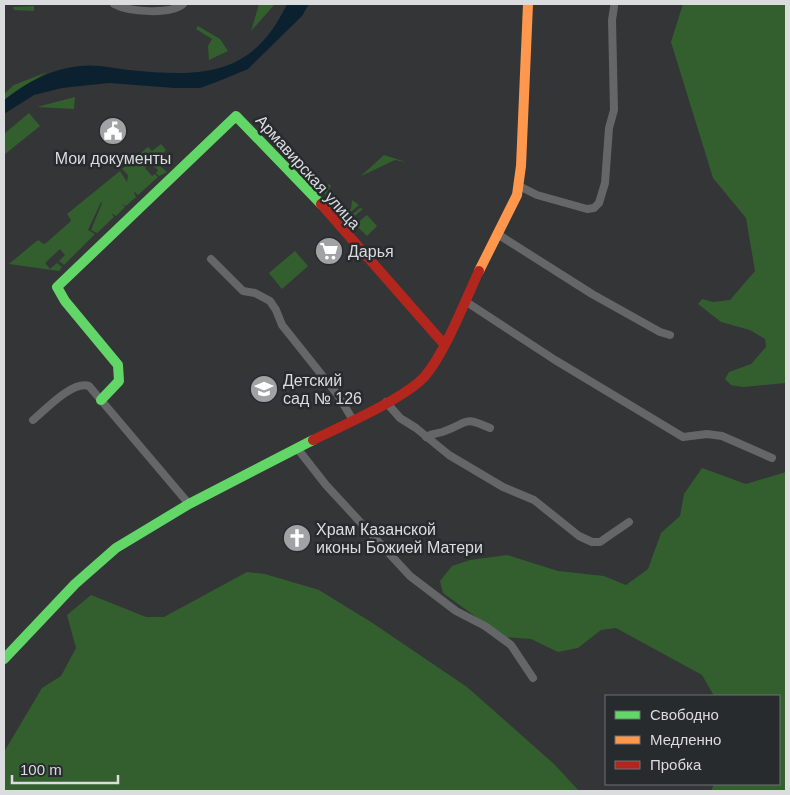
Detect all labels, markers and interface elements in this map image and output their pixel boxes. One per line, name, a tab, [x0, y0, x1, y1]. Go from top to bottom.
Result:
street label: Армавирская улица	[252, 112, 364, 232]
public building icon: Мои документы	[98, 116, 128, 146]
place label: Мои документы	[55, 150, 171, 167]
supermarket icon: Дарья	[314, 236, 344, 266]
place label: Дарья	[348, 243, 394, 260]
place label: Детский сад № 126	[283, 372, 362, 407]
school or university icon: Детский сад № 126	[249, 374, 279, 404]
place label: Храм Казанской иконы Божией Матери	[316, 521, 483, 556]
church icon: Храм Казанской иконы Божией Матери	[282, 523, 312, 553]
legend	[605, 695, 780, 785]
text: Свободно	[650, 706, 719, 723]
text: Медленно	[650, 731, 721, 748]
scale bar	[12, 752, 119, 784]
text: Пробка	[650, 756, 702, 773]
text: 100 m	[20, 761, 62, 778]

